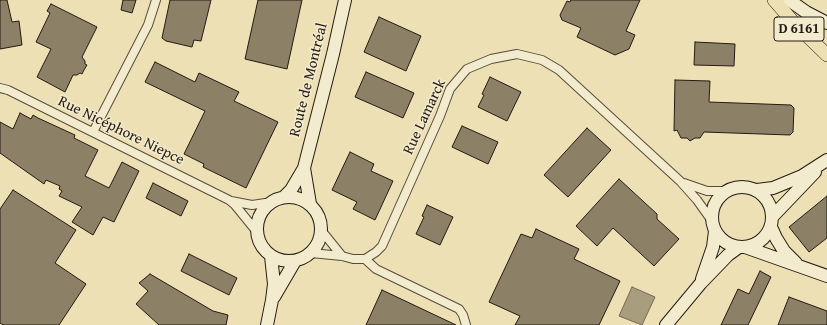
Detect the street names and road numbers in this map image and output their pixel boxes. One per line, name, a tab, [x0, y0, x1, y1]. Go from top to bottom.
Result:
road number: D 6161	[774, 17, 824, 41]
street label: Route de Montréal	[286, 21, 332, 139]
street label: Rue Lamarck	[400, 77, 450, 157]
street label: Rue Nicéphore Niepce	[55, 93, 187, 169]

